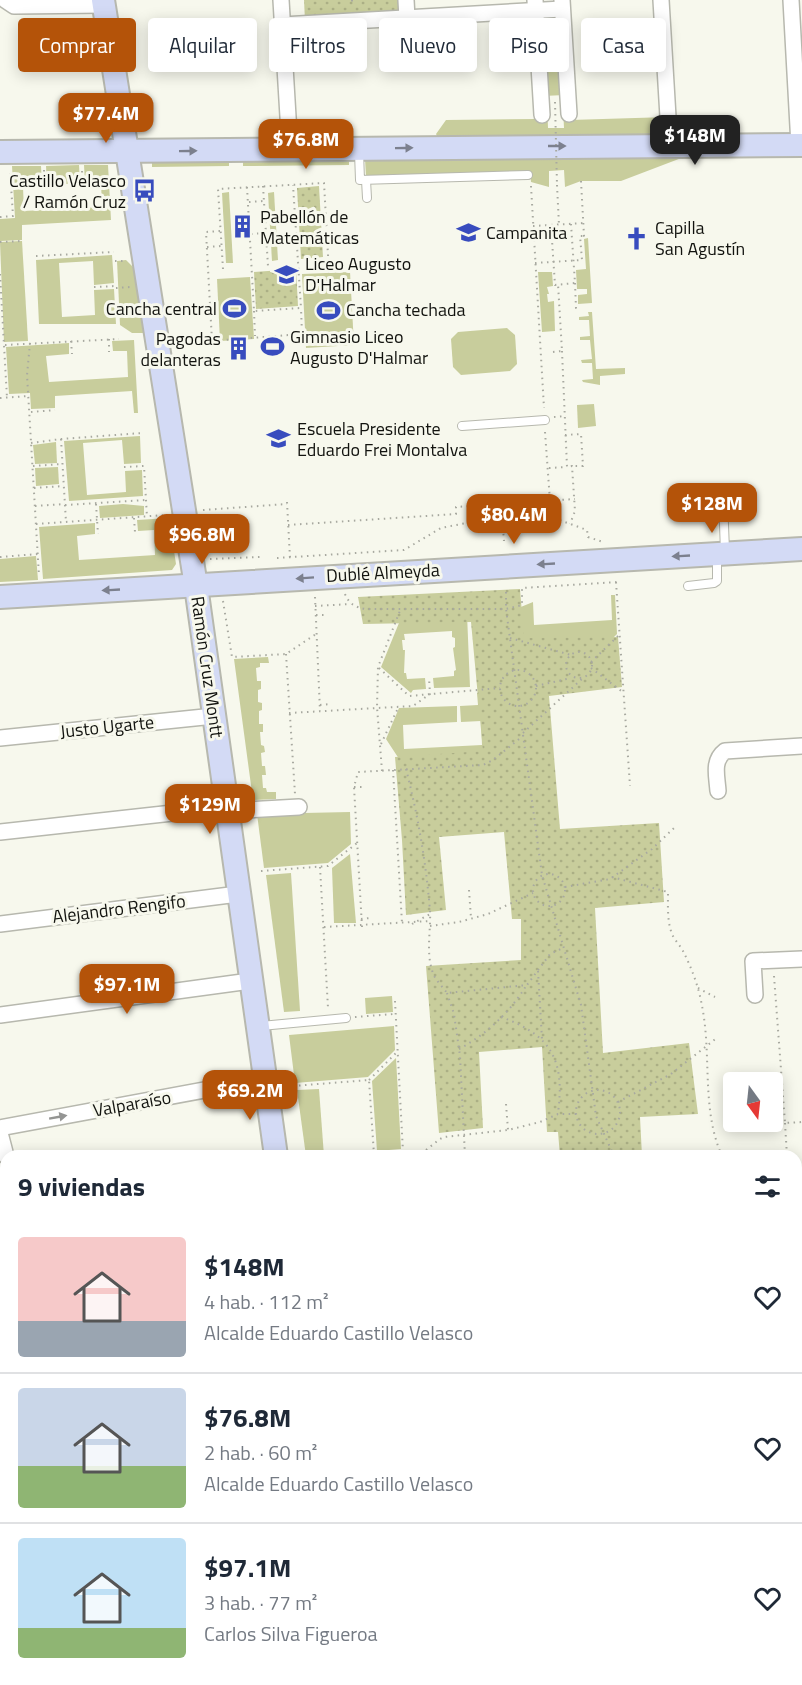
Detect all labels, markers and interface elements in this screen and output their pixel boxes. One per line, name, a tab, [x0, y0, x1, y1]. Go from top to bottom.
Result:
chip: Comprar	[18, 18, 136, 72]
chip: Alquilar	[148, 18, 257, 72]
chip: Filtros	[269, 18, 367, 72]
chip: Nuevo	[379, 18, 477, 72]
chip: Piso	[489, 18, 569, 72]
chip: Casa	[581, 18, 666, 72]
pin: $77.4M	[57, 93, 155, 144]
text: $77.4M	[72, 97, 140, 128]
pin: $148M	[653, 115, 737, 166]
pin: $76.8M	[257, 119, 355, 170]
text: $148M	[664, 119, 726, 150]
text: $76.8M	[272, 123, 340, 154]
one-way arrow	[548, 141, 567, 151]
one-way arrow	[395, 143, 414, 153]
one-way arrow	[179, 146, 198, 156]
place label: Castillo Velasco / Ramón Cruz	[9, 167, 126, 215]
bus stop icon: Castillo Velasco / Ramón Cruz	[131, 178, 157, 204]
place label: Pabellón de Matemáticas	[260, 203, 359, 251]
building icon: Pabellón de Matemáticas	[229, 214, 255, 240]
place label: Capilla San Agustín	[655, 214, 745, 262]
place label: Campanita	[486, 219, 567, 246]
school or university icon: Campanita	[455, 220, 481, 246]
church icon: Capilla San Agustín	[624, 225, 650, 251]
place label: Liceo Augusto D'Halmar	[305, 250, 411, 298]
school or university icon: Liceo Augusto D'Halmar	[274, 261, 300, 287]
place label: Cancha central	[106, 295, 217, 322]
sports icon: Cancha central	[222, 296, 248, 322]
place label: Cancha techada	[346, 296, 465, 323]
sports icon: Cancha techada	[315, 297, 341, 323]
place label: Gimnasio Liceo Augusto D'Halmar	[290, 323, 428, 371]
place label: Pagodas delanteras	[141, 325, 221, 373]
sports icon: Gimnasio Liceo Augusto D'Halmar	[259, 334, 285, 360]
building icon: Pagodas delanteras	[226, 336, 252, 362]
place label: Escuela Presidente Eduardo Frei Montalva	[297, 415, 467, 463]
school or university icon: Escuela Presidente Eduardo Frei Montalva	[266, 426, 292, 452]
pin: $128M	[670, 483, 754, 534]
text: $128M	[681, 487, 743, 518]
pin: $80.4M	[465, 494, 563, 545]
text: $80.4M	[480, 498, 548, 529]
pin: $96.8M	[153, 514, 251, 565]
text: $96.8M	[168, 518, 236, 549]
one-way arrow	[671, 551, 690, 561]
street label: Dublé Almeyda	[325, 556, 440, 589]
one-way arrow	[536, 559, 555, 568]
one-way arrow	[296, 573, 315, 582]
one-way arrow	[101, 586, 120, 595]
street label: Ramón Cruz Montt	[184, 594, 231, 740]
street label: Justo Ugarte	[59, 708, 155, 745]
pin: $129M	[168, 784, 252, 835]
text: $129M	[179, 788, 241, 819]
street label: Alejandro Rengifo	[51, 887, 187, 930]
pin: $97.1M	[78, 964, 176, 1015]
text: $97.1M	[93, 968, 161, 999]
pin: $69.2M	[201, 1070, 299, 1121]
north arrow	[723, 1072, 783, 1132]
map controls	[723, 1072, 783, 1132]
text: $69.2M	[216, 1074, 284, 1105]
street label: Valparaíso	[91, 1083, 173, 1124]
one-way arrow	[48, 1113, 67, 1122]
text: 9 viviendas	[18, 1167, 145, 1206]
icon: filters	[751, 1170, 784, 1203]
text: $148M	[204, 1247, 285, 1286]
icon: home	[66, 1261, 138, 1333]
icon: heart	[751, 1281, 784, 1314]
text: 4 hab. · 112 m²	[204, 1286, 329, 1317]
text: Alcalde Eduardo Castillo Velasco	[204, 1317, 473, 1348]
text: $76.8M	[204, 1398, 291, 1437]
icon: home	[66, 1412, 138, 1484]
icon: heart	[751, 1432, 784, 1465]
text: 2 hab. · 60 m²	[204, 1437, 317, 1468]
text: Alcalde Eduardo Castillo Velasco	[204, 1468, 473, 1499]
text: $97.1M	[204, 1548, 291, 1587]
icon: home	[66, 1562, 138, 1634]
icon: heart	[751, 1582, 784, 1615]
text: 3 hab. · 77 m²	[204, 1587, 317, 1618]
text: Carlos Silva Figueroa	[204, 1618, 378, 1649]

